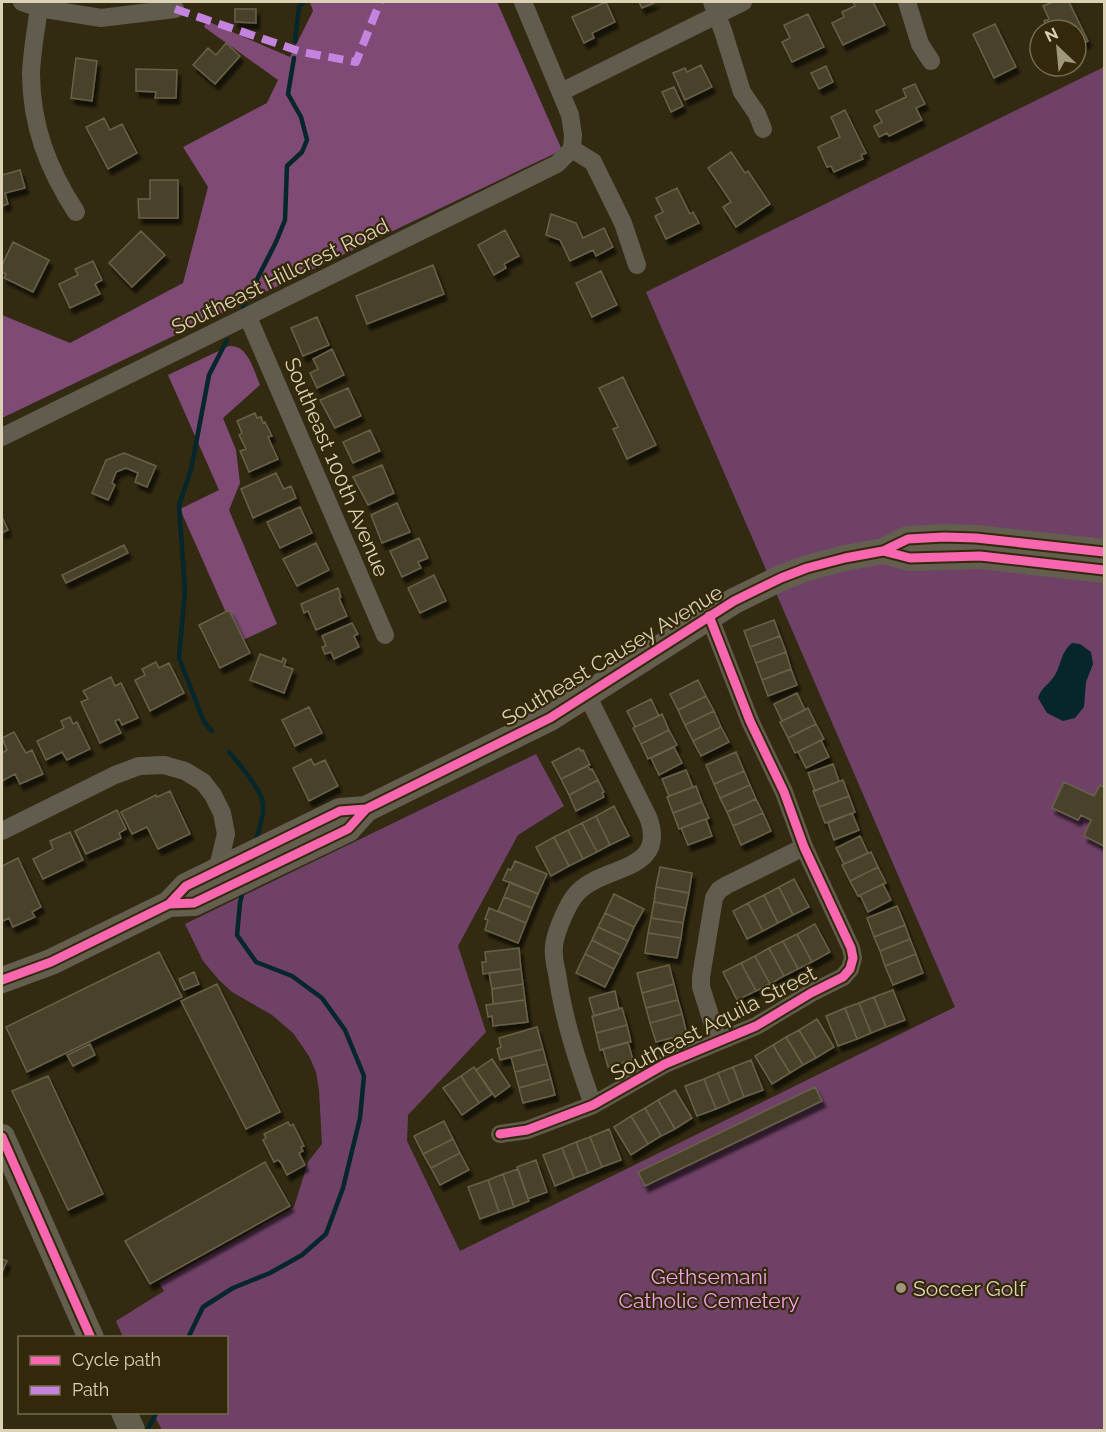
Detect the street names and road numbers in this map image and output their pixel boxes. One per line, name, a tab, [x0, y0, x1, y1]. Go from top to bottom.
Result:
street label: Southeast Hillcrest Road	[167, 212, 393, 340]
street label: Southeast 100th Avenue	[279, 354, 395, 580]
street label: Southeast Causey Avenue	[497, 579, 727, 731]
street label: Southeast Aquila Street	[606, 960, 820, 1086]

